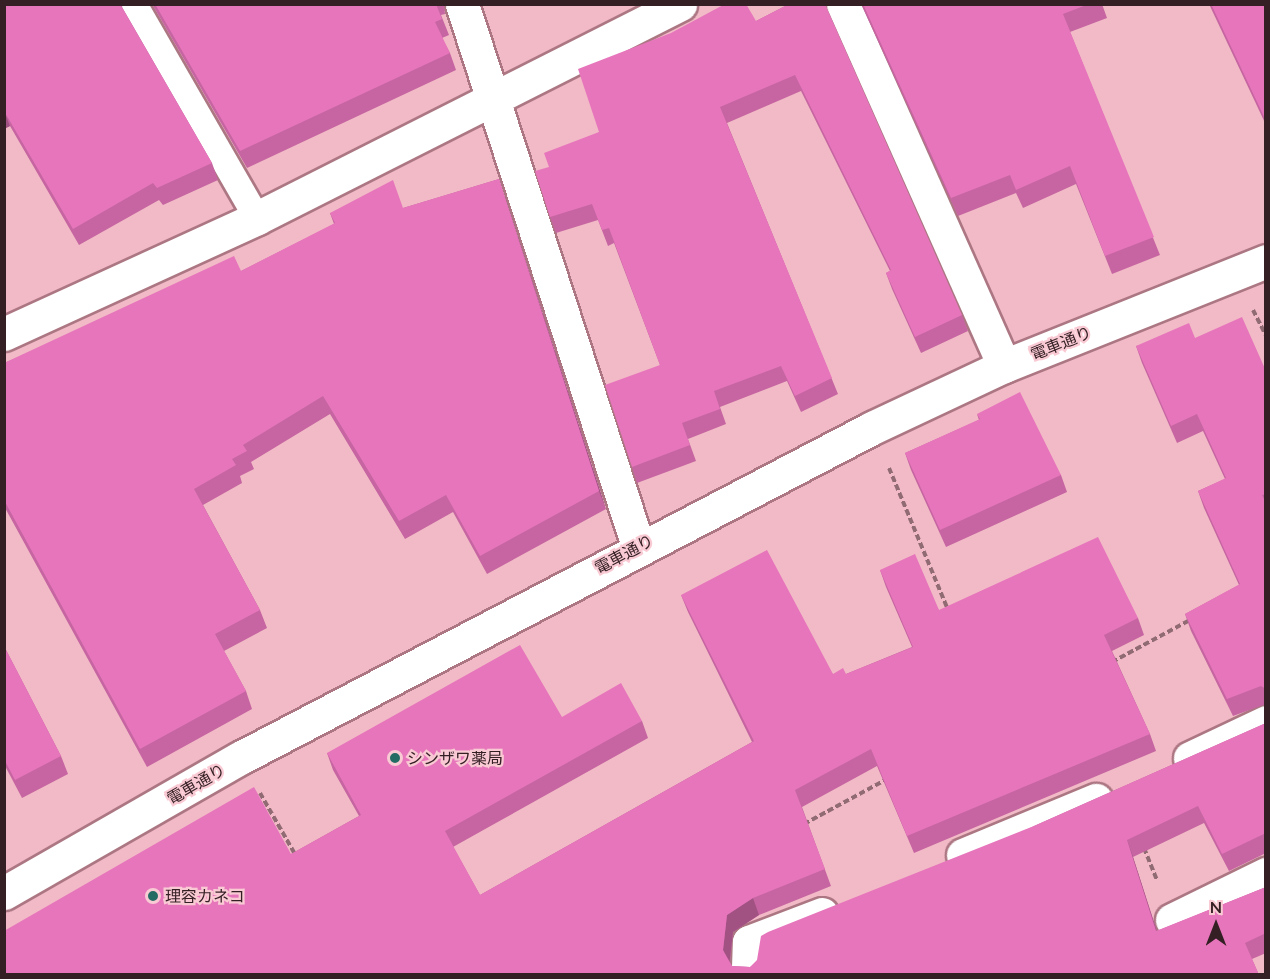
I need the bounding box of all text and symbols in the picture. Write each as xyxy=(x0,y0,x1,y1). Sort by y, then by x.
street label: 電車通り xyxy=(1028,322,1094,364)
street label: 電車通り xyxy=(591,531,657,577)
place label: シンザワ薬局 xyxy=(407,748,503,768)
marker: シンザワ薬局 xyxy=(388,751,402,765)
street label: 電車通り xyxy=(163,760,229,808)
place label: 理容カネコ xyxy=(165,886,245,906)
marker: 理容カネコ xyxy=(146,889,160,903)
north arrow xyxy=(1186,895,1246,955)
text: N xyxy=(1210,897,1222,916)

